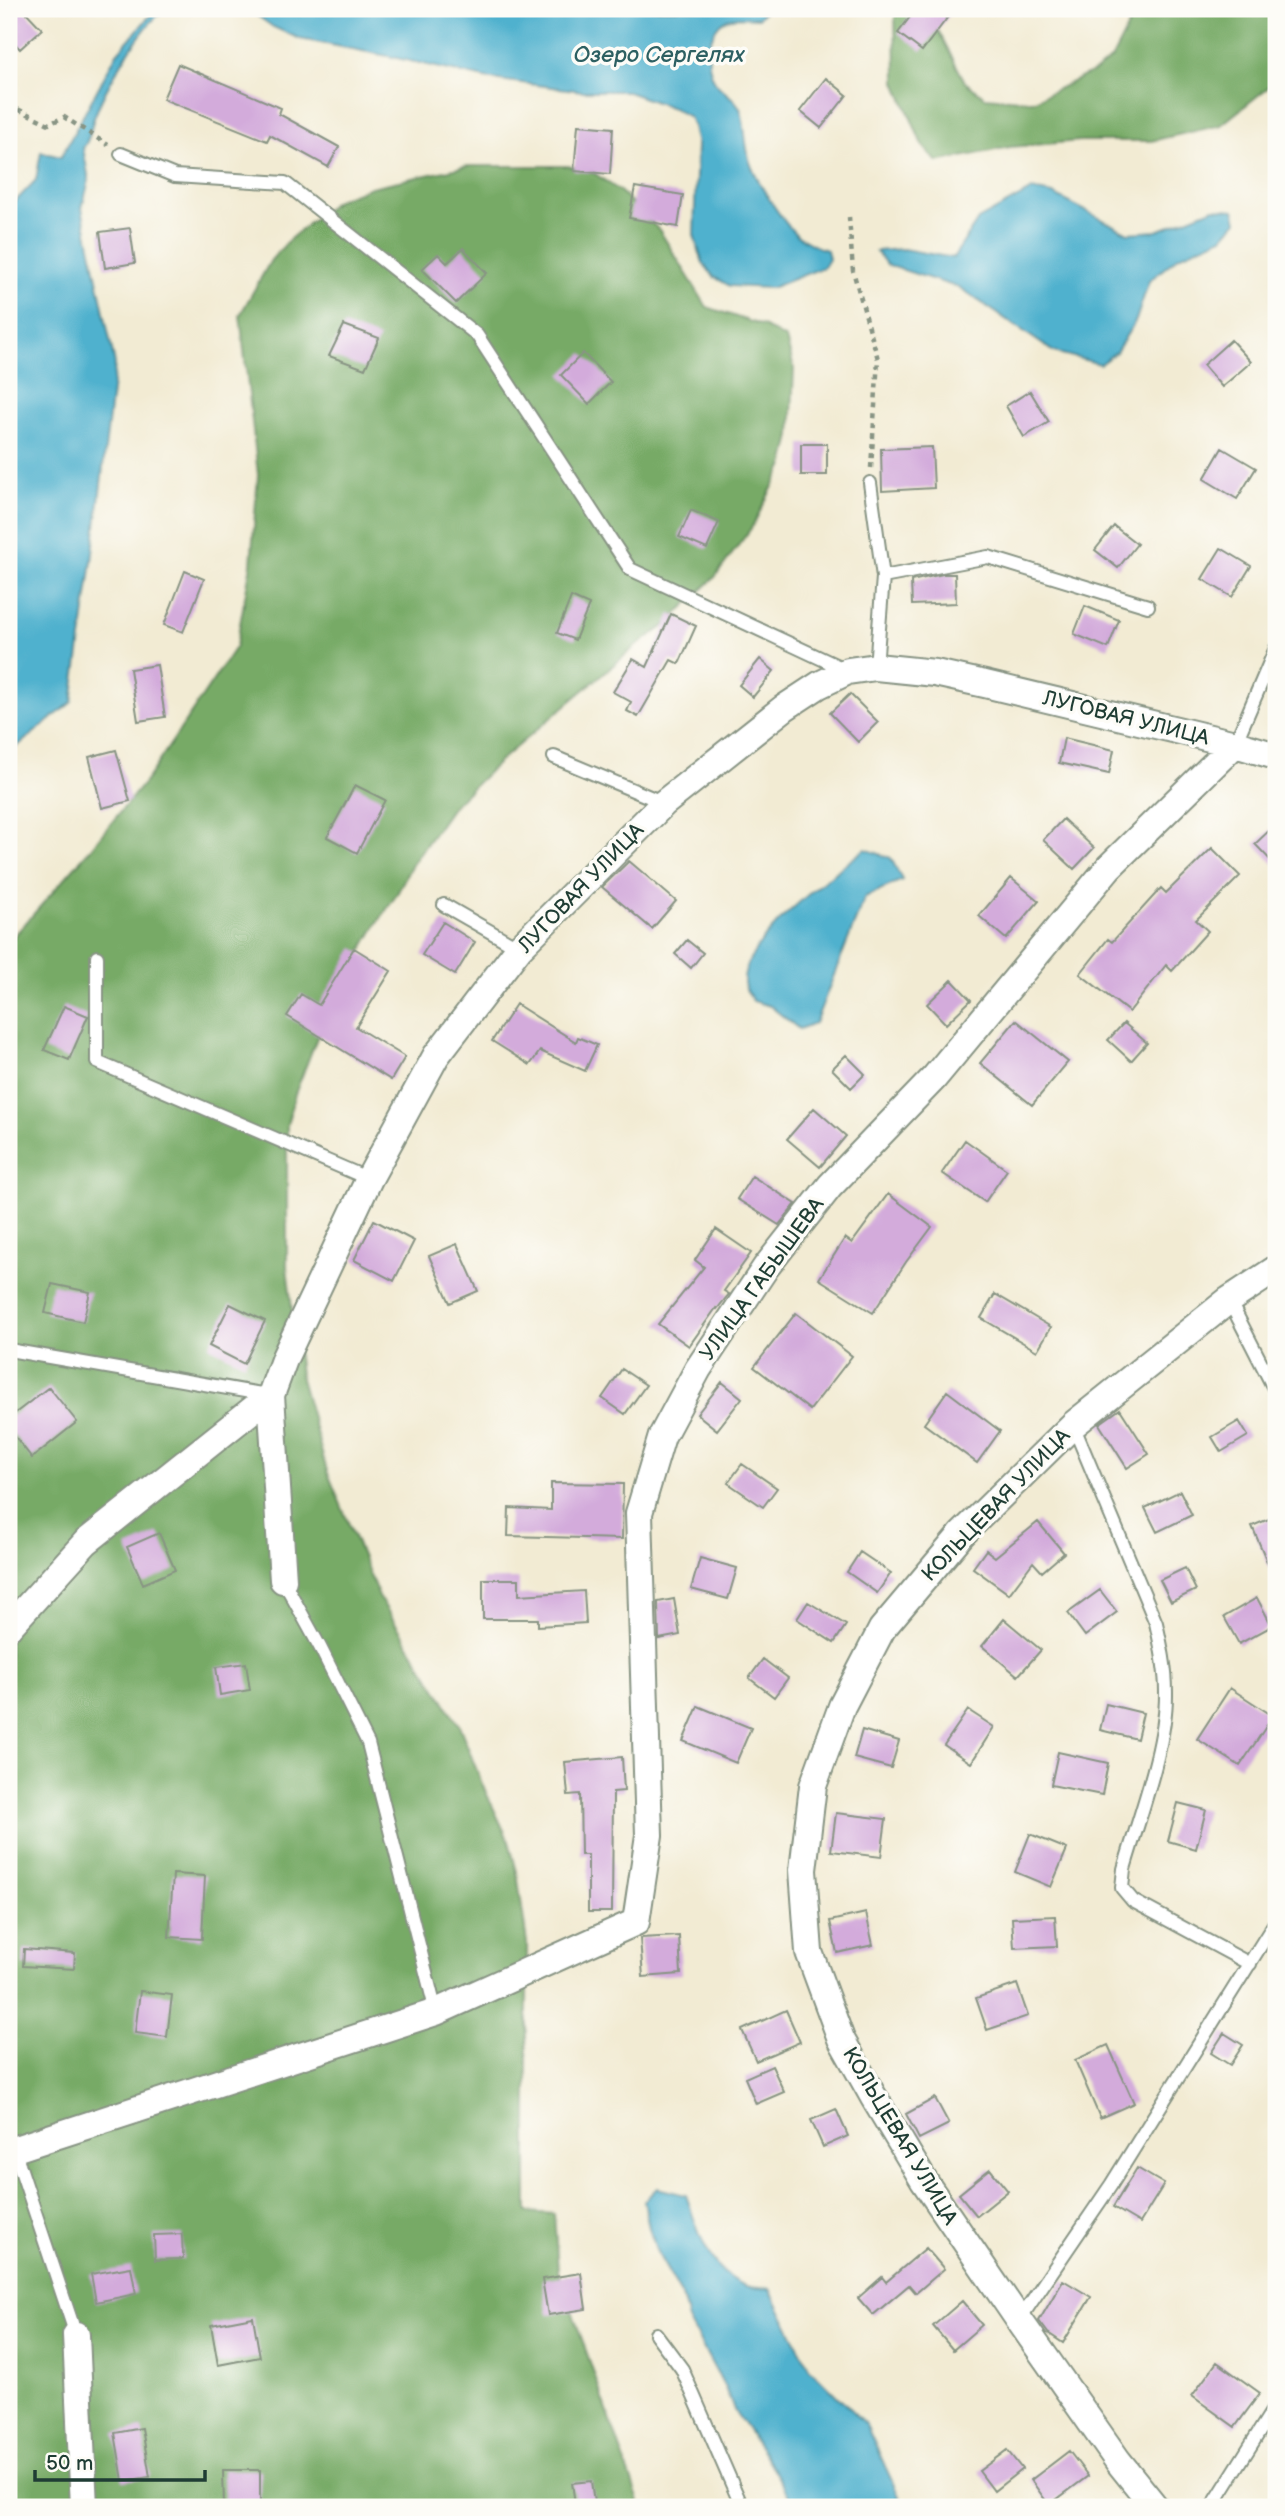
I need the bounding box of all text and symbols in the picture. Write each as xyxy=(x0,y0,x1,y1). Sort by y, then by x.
water label: Озеро Сергелях xyxy=(573,41,745,69)
street label: ЛУГОВАЯ УЛИЦА xyxy=(1039,685,1212,751)
street label: ЛУГОВАЯ УЛИЦА xyxy=(512,818,649,959)
street label: УЛИЦА ГАБЫШЕВА xyxy=(695,1193,830,1365)
street label: КОЛЬЦЕВАЯ УЛИЦА xyxy=(917,1423,1076,1587)
street label: КОЛЬЦЕВАЯ УЛИЦА xyxy=(837,2043,963,2230)
scale bar xyxy=(35,2439,205,2483)
text: 50 m xyxy=(46,2451,93,2476)

